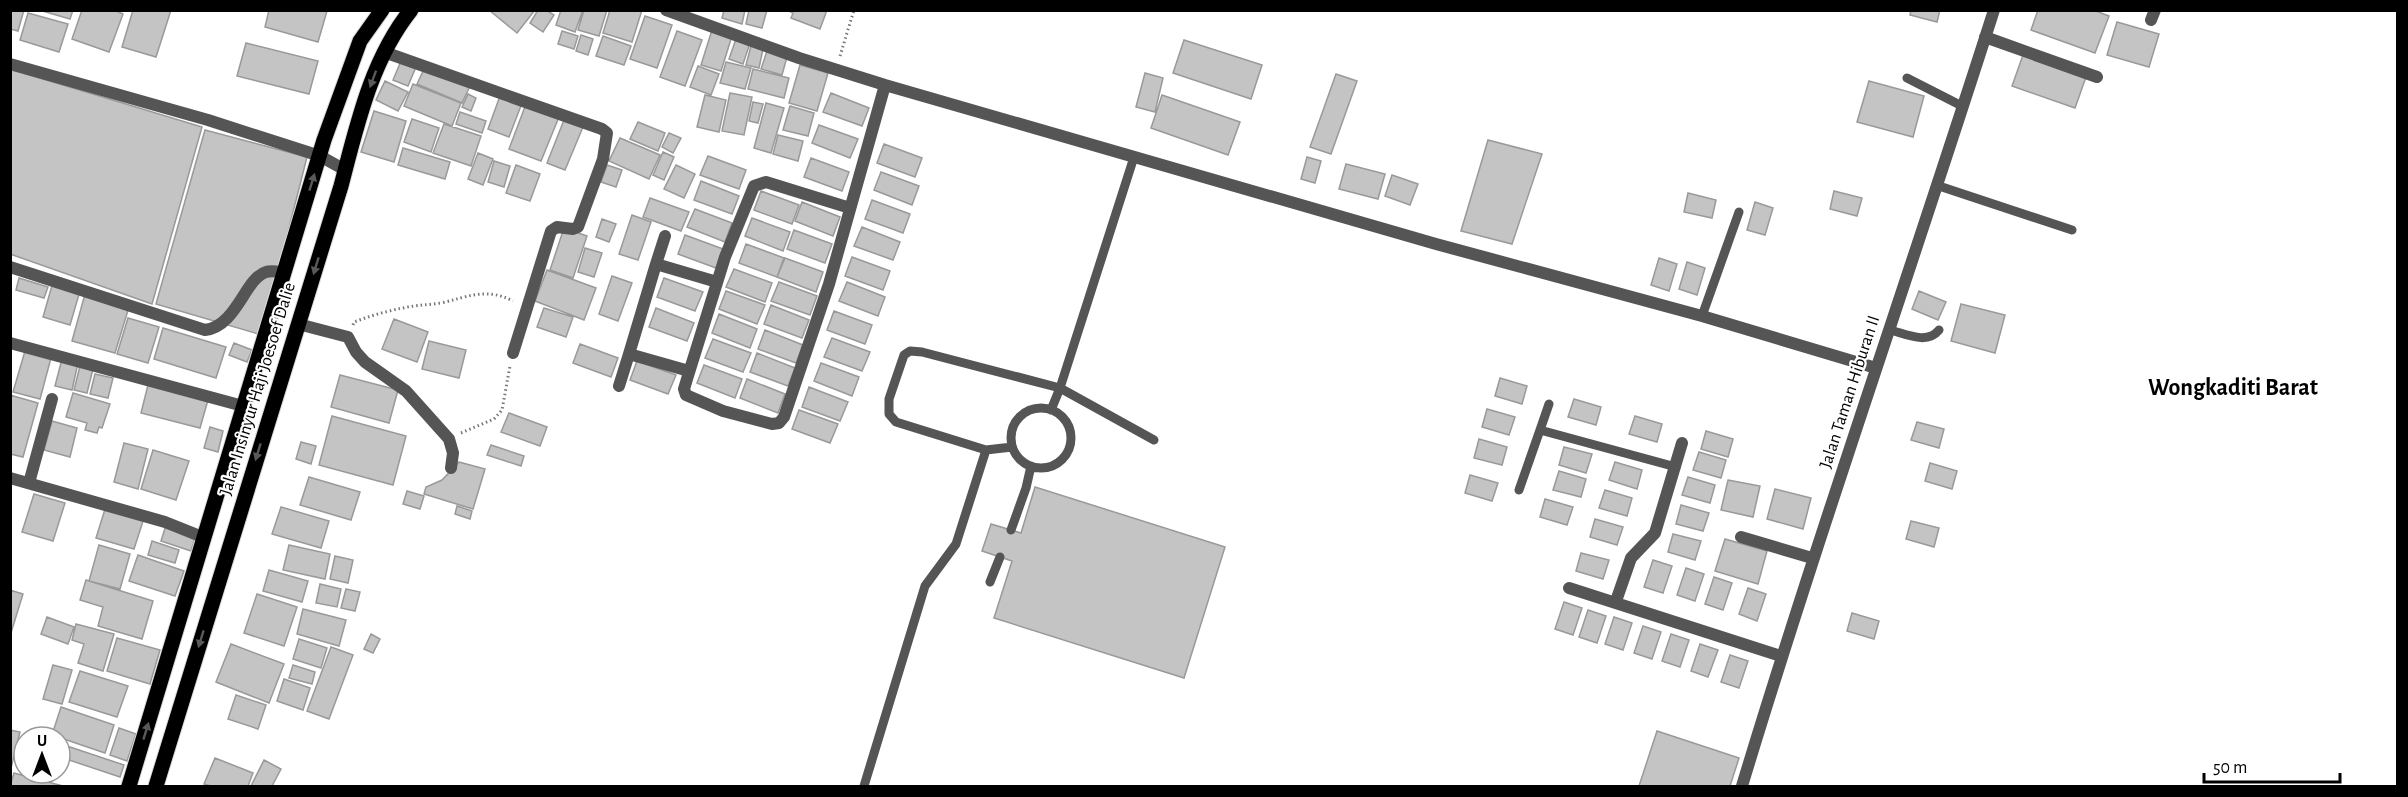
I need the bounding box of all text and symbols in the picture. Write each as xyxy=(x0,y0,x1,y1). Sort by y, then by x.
one-way arrow xyxy=(367,71,377,89)
one-way arrow xyxy=(308,173,317,191)
one-way arrow xyxy=(311,257,320,275)
street label: Jalan Insinyur Haji Joesoef Dalie xyxy=(217,280,299,498)
street label: Jalan Taman Hiburan II xyxy=(1817,313,1883,471)
district label: Wongkaditi Barat xyxy=(2148,376,2318,400)
one-way arrow xyxy=(253,443,262,461)
one-way arrow xyxy=(196,630,205,648)
one-way arrow xyxy=(142,722,151,740)
north arrow xyxy=(12,725,72,785)
text: U xyxy=(37,733,47,749)
scale bar xyxy=(2204,746,2340,784)
text: 50 m xyxy=(2213,759,2247,777)

